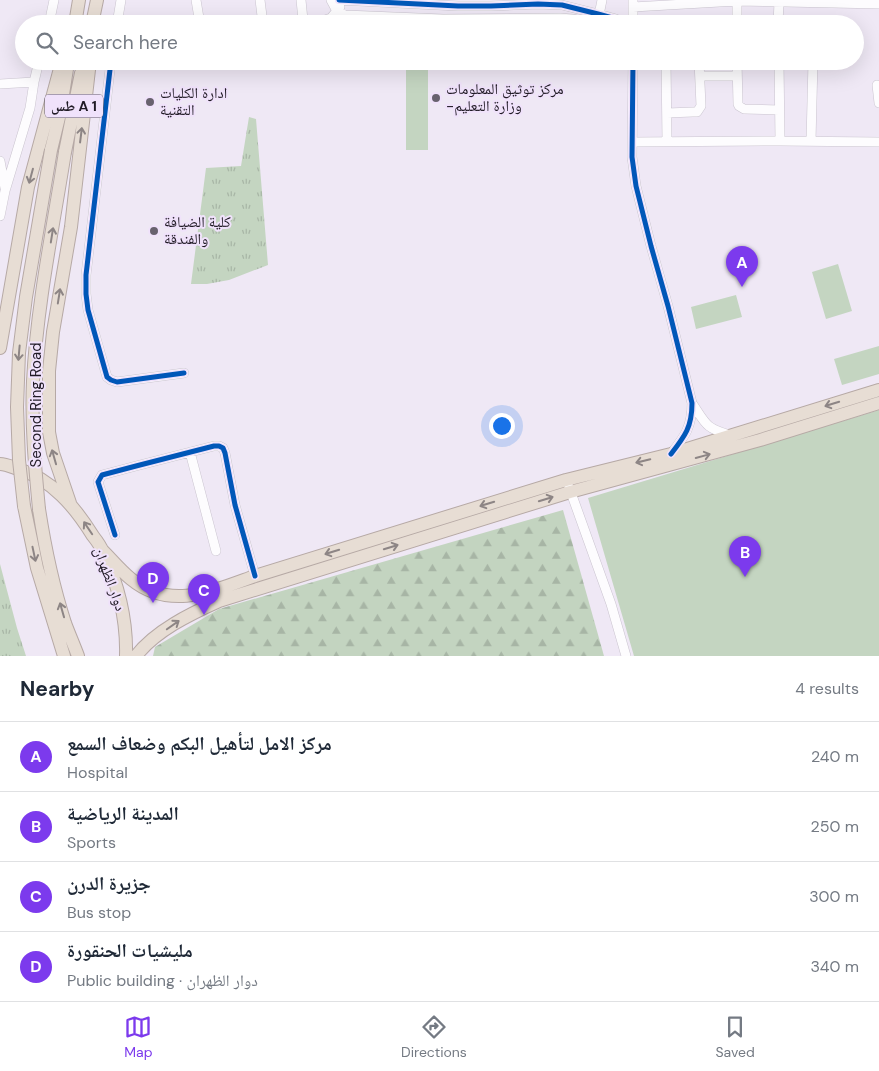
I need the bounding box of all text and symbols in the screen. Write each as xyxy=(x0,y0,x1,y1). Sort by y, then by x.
search box xyxy=(15,15,864,70)
icon: search xyxy=(33,29,61,57)
text: Search here xyxy=(73,30,178,55)
place label: مركز توثيق المعلومات -وزارة التعليم xyxy=(446,79,564,116)
place label: ادارة الكليات التقنية xyxy=(160,83,227,120)
marker: مركز توثيق المعلومات -وزارة التعليم xyxy=(430,92,442,104)
road number: طس A 1 xyxy=(45,94,103,118)
marker: ادارة الكليات التقنية xyxy=(144,96,156,108)
one-way arrow xyxy=(76,127,86,143)
one-way arrow xyxy=(26,167,35,183)
place label: كلية الضيافة والفندقة xyxy=(164,212,231,249)
marker: كلية الضيافة والفندقة xyxy=(148,225,160,237)
one-way arrow xyxy=(47,227,57,243)
pin: A xyxy=(726,246,758,287)
one-way arrow xyxy=(55,288,65,304)
street label: Second Ring Road xyxy=(26,342,46,468)
one-way arrow xyxy=(14,345,24,361)
one-way arrow xyxy=(825,400,841,410)
your location xyxy=(489,413,515,439)
one-way arrow xyxy=(49,449,59,465)
one-way arrow xyxy=(694,450,710,460)
one-way arrow xyxy=(636,457,652,466)
one-way arrow xyxy=(538,494,554,504)
one-way arrow xyxy=(479,500,495,510)
one-way arrow xyxy=(83,521,93,535)
pin: B xyxy=(729,536,761,577)
one-way arrow xyxy=(383,542,399,552)
street label: دوار الظهران xyxy=(89,544,131,614)
one-way arrow xyxy=(30,546,39,562)
one-way arrow xyxy=(324,548,340,558)
pin: D xyxy=(137,562,169,603)
pin: C xyxy=(188,574,220,615)
one-way arrow xyxy=(56,602,66,618)
one-way arrow xyxy=(165,620,179,630)
text: Nearby xyxy=(20,675,94,703)
text: 4 results xyxy=(795,678,859,699)
text: مركز الامل لتأهيل البكم وضعاف السمع xyxy=(67,731,332,756)
text: A xyxy=(30,746,42,767)
text: 240 m xyxy=(811,746,859,767)
text: Hospital xyxy=(67,762,128,783)
text: المدينة الرياضية xyxy=(67,801,179,826)
text: B xyxy=(31,816,41,837)
text: 250 m xyxy=(811,816,859,837)
text: Sports xyxy=(67,832,116,853)
text: جزيرة الدرن xyxy=(67,871,151,896)
text: C xyxy=(30,886,42,907)
text: 300 m xyxy=(809,886,859,907)
text: Bus stop xyxy=(67,902,131,923)
text: مليشيات الحنقورة xyxy=(67,938,193,963)
text: D xyxy=(30,956,42,977)
text: 340 m xyxy=(810,956,859,977)
text: Public building · دوار الظهران xyxy=(67,970,258,991)
tab: Map xyxy=(124,1013,152,1061)
tab: Directions xyxy=(401,1013,467,1061)
tab: Saved xyxy=(715,1013,755,1061)

